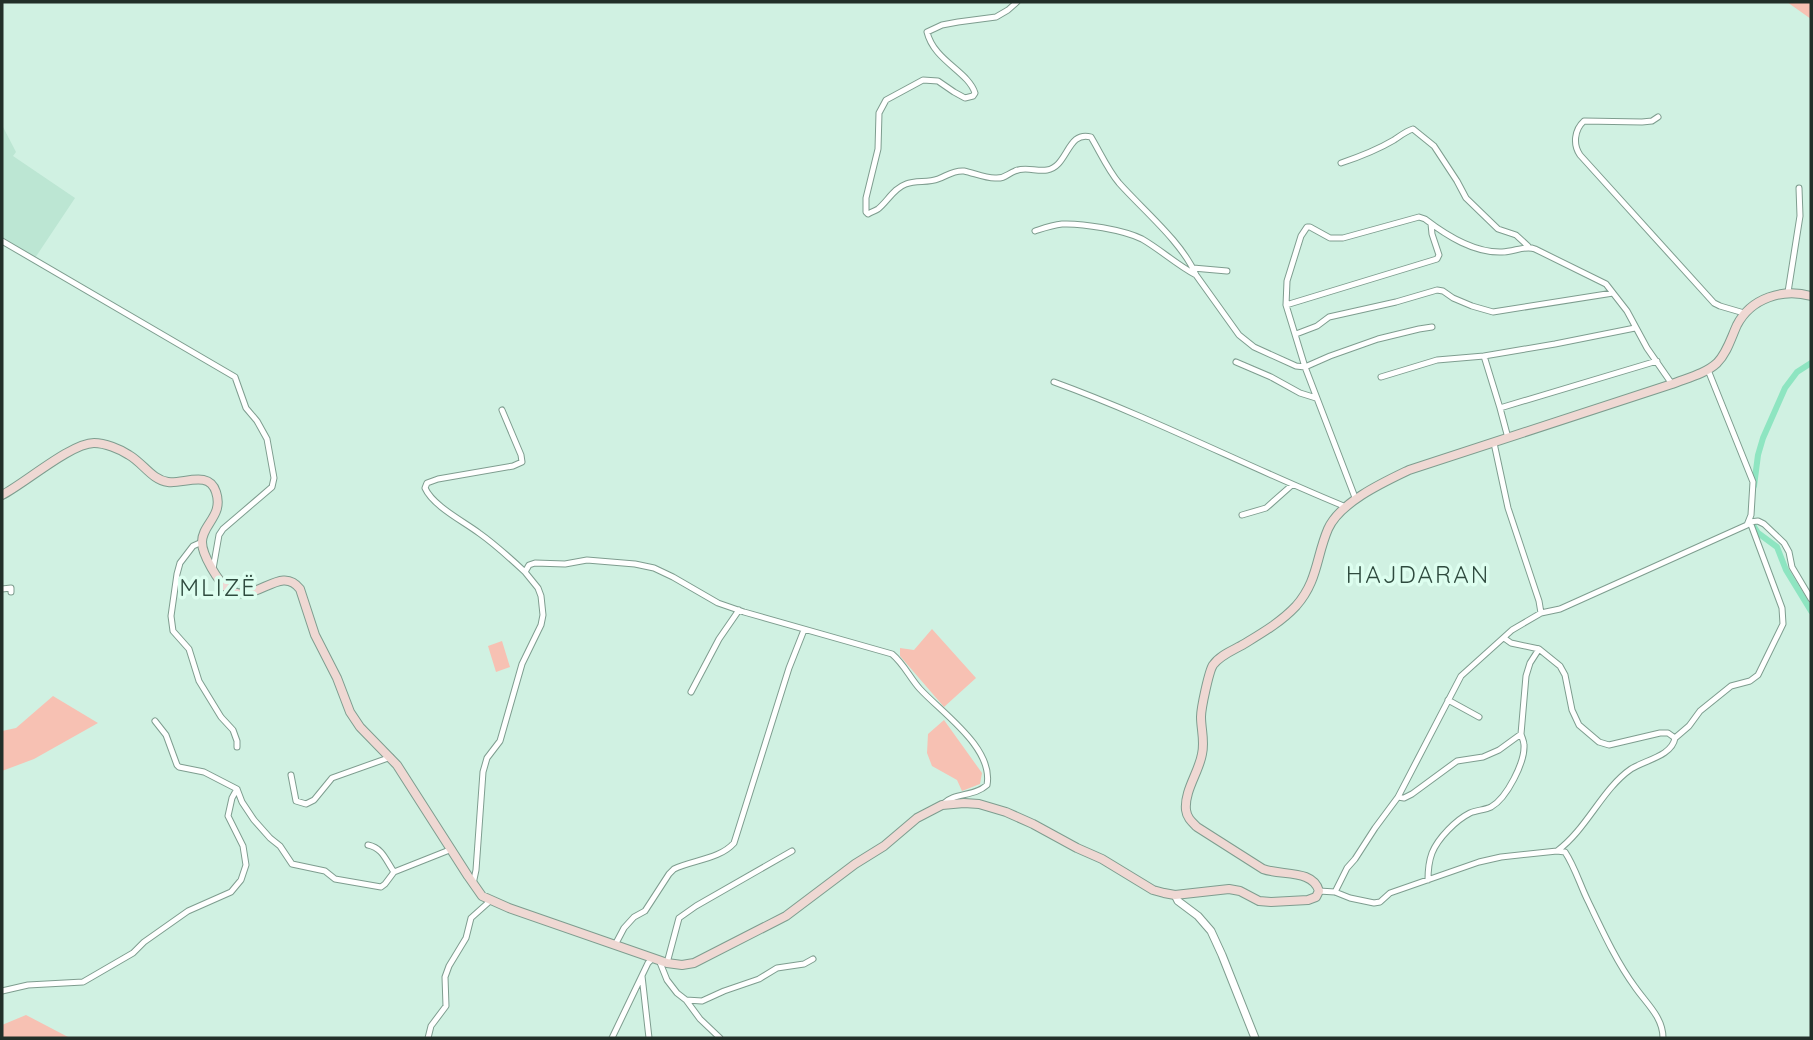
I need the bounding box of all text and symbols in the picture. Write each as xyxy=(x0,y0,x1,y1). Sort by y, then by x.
district label: HAJDARAN xyxy=(1346,559,1490,589)
district label: MLIZË xyxy=(179,572,257,602)

